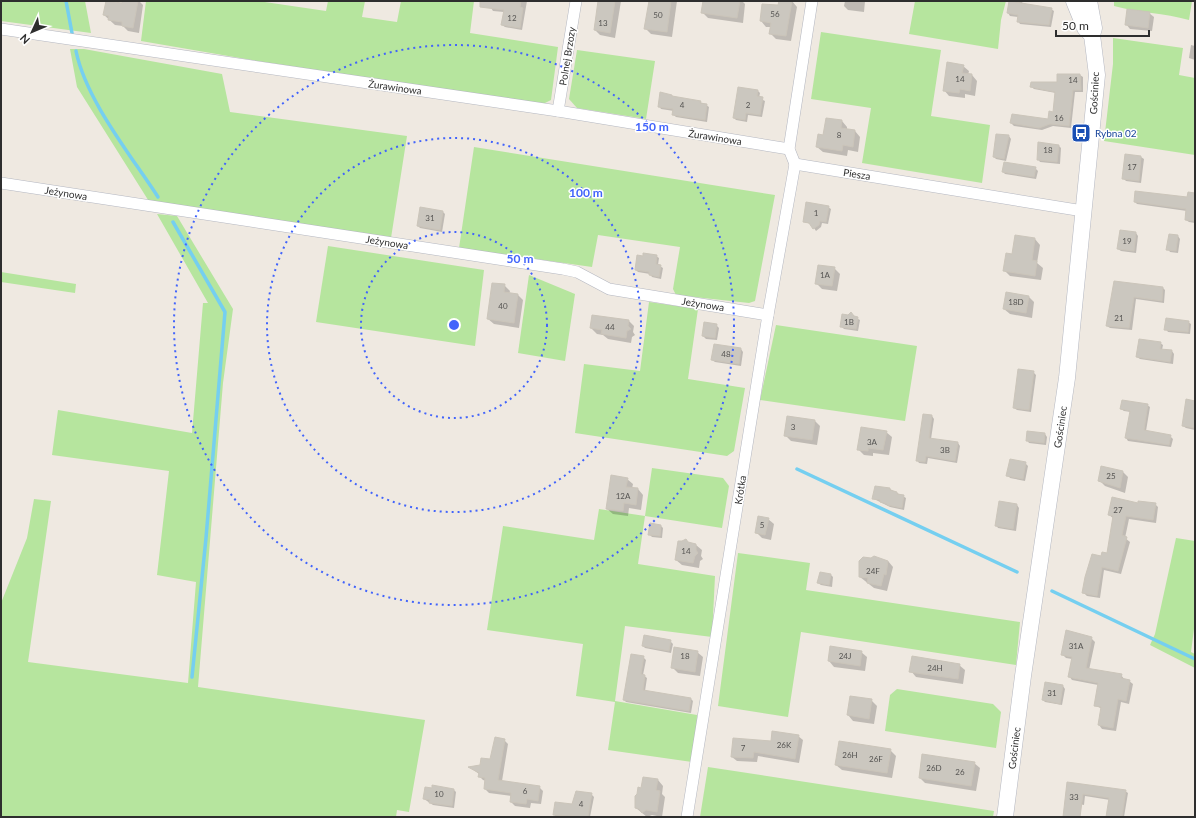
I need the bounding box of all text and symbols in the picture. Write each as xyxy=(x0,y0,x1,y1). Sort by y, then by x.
house number: 56 xyxy=(770,9,780,19)
house number: 50 xyxy=(653,10,663,20)
north arrow xyxy=(12,12,52,52)
scale bar xyxy=(1056,12,1149,38)
house number: 12 xyxy=(507,13,517,23)
house number: 13 xyxy=(598,18,608,28)
text: 50 m xyxy=(1062,18,1089,33)
street label: Polnej Brzozy xyxy=(556,25,578,86)
text: N xyxy=(17,32,32,47)
street label: Gościniec xyxy=(1087,71,1101,115)
house number: 14 xyxy=(955,74,965,84)
house number: 14 xyxy=(1068,75,1078,85)
street label: Żurawinowa xyxy=(367,77,423,97)
house number: 4 xyxy=(680,100,685,110)
house number: 2 xyxy=(746,100,751,110)
house number: 16 xyxy=(1054,113,1064,123)
text: 150 m xyxy=(635,119,669,134)
bus stop icon: Rybna 02 xyxy=(1070,122,1092,144)
street label: Żurawinowa xyxy=(687,127,743,147)
place label: Rybna 02 xyxy=(1095,127,1137,139)
house number: 8 xyxy=(837,130,842,140)
house number: 18 xyxy=(1043,145,1053,155)
house number: 17 xyxy=(1127,162,1137,172)
street label: Piesza xyxy=(842,166,872,182)
street label: Jeżynowa xyxy=(44,184,88,202)
text: 100 m xyxy=(569,185,603,200)
house number: 1 xyxy=(814,208,819,218)
house number: 31 xyxy=(425,213,435,223)
street label: Jeżynowa xyxy=(365,233,409,251)
house number: 19 xyxy=(1122,236,1132,246)
text: 50 m xyxy=(507,251,533,266)
house number: 1A xyxy=(820,270,831,280)
street label: Jeżynowa xyxy=(681,295,725,313)
house number: 18D xyxy=(1008,297,1024,307)
house number: 40 xyxy=(498,301,508,311)
house number: 21 xyxy=(1114,313,1124,323)
house number: 1B xyxy=(844,317,854,327)
centre of rings xyxy=(447,318,461,332)
house number: 44 xyxy=(605,322,615,332)
house number: 48 xyxy=(721,349,731,359)
street label: Gościniec xyxy=(1051,405,1069,449)
house number: 3 xyxy=(791,422,796,432)
house number: 3A xyxy=(867,437,878,447)
house number: 3B xyxy=(940,445,950,455)
house number: 25 xyxy=(1106,471,1116,481)
street label: Krótka xyxy=(732,475,748,505)
house number: 12A xyxy=(616,491,631,501)
house number: 27 xyxy=(1113,505,1123,515)
house number: 5 xyxy=(760,520,765,530)
house number: 14 xyxy=(681,546,691,556)
house number: 24F xyxy=(866,566,880,576)
house number: 31A xyxy=(1069,641,1084,651)
house number: 18 xyxy=(680,651,690,661)
house number: 24J xyxy=(839,651,851,661)
house number: 24H xyxy=(927,663,943,673)
house number: 31 xyxy=(1047,688,1057,698)
street label: Gościniec xyxy=(1005,726,1023,770)
house number: 26K xyxy=(777,740,792,750)
house number: 7 xyxy=(741,743,746,753)
house number: 26H xyxy=(842,750,858,760)
house number: 26F xyxy=(869,754,883,764)
house number: 26D xyxy=(926,763,942,773)
house number: 26 xyxy=(955,767,965,777)
house number: 6 xyxy=(523,786,528,796)
house number: 10 xyxy=(434,789,444,799)
house number: 33 xyxy=(1069,792,1079,802)
house number: 4 xyxy=(579,799,584,809)

